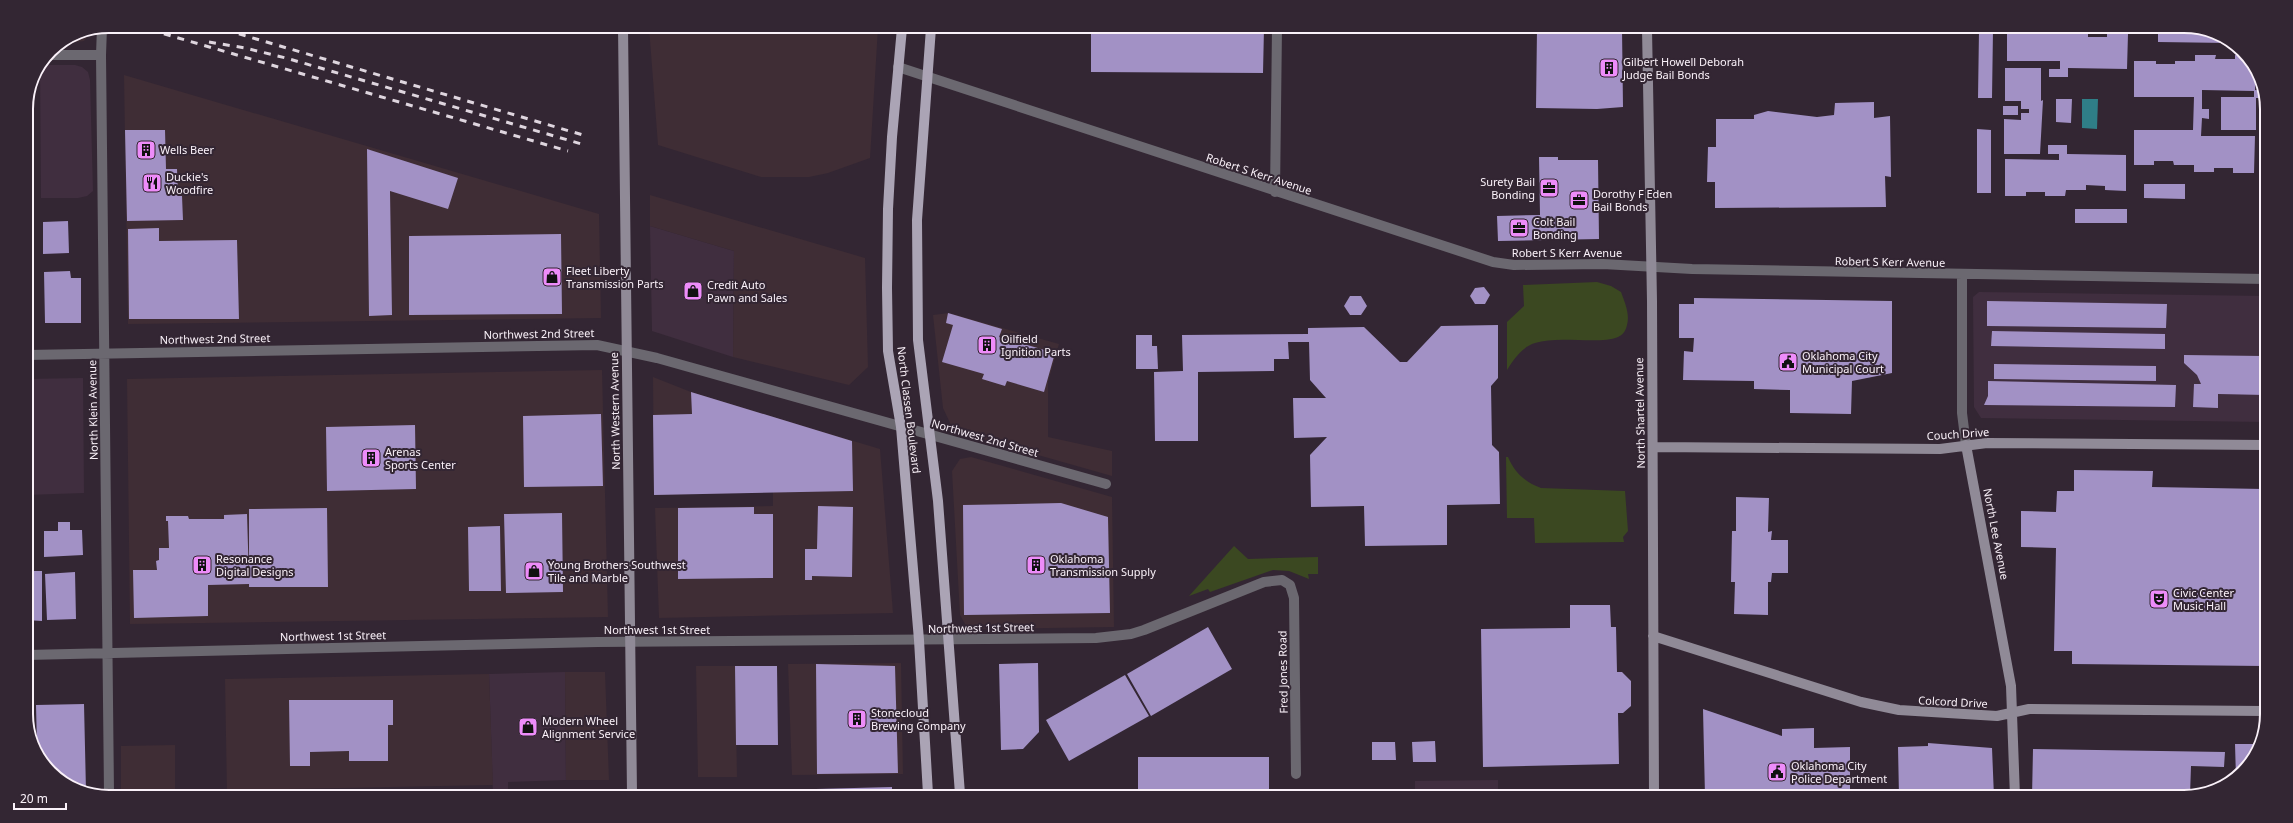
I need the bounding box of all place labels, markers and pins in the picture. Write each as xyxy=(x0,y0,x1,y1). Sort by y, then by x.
place label: Gilbert Howell Deborah Judge Bail Bonds xyxy=(1622,54,1744,82)
building icon: Gilbert Howell Deborah Judge Bail Bonds xyxy=(1598,57,1620,79)
building icon: Wells Beer xyxy=(135,139,157,161)
place label: Wells Beer xyxy=(160,142,215,157)
place label: Duckie's Woodfire xyxy=(166,169,213,197)
restaurant icon: Duckie's Woodfire xyxy=(141,172,163,194)
place label: Surety Bail Bonding xyxy=(1480,174,1535,202)
office icon: Surety Bail Bonding xyxy=(1538,177,1560,199)
place label: Dorothy F Eden Bail Bonds xyxy=(1593,186,1672,214)
office icon: Dorothy F Eden Bail Bonds xyxy=(1568,189,1590,211)
place label: Colt Bail Bonding xyxy=(1533,214,1577,242)
office icon: Colt Bail Bonding xyxy=(1508,217,1530,239)
place label: Fleet Liberty Transmission Parts xyxy=(566,263,664,291)
shop icon: Fleet Liberty Transmission Parts xyxy=(541,266,563,288)
place label: Credit Auto Pawn and Sales xyxy=(707,277,787,305)
shop icon: Credit Auto Pawn and Sales xyxy=(682,280,704,302)
place label: Oilfield Ignition Parts xyxy=(1001,331,1071,359)
building icon: Oilfield Ignition Parts xyxy=(976,334,998,356)
place label: Oklahoma City Municipal Court xyxy=(1802,348,1884,376)
public building icon: Oklahoma City Municipal Court xyxy=(1777,351,1799,373)
place label: Arenas Sports Center xyxy=(385,444,456,472)
building icon: Arenas Sports Center xyxy=(360,447,382,469)
place label: Resonance Digital Designs xyxy=(216,551,293,579)
place label: Oklahoma Transmission Supply xyxy=(1050,551,1156,579)
building icon: Resonance Digital Designs xyxy=(191,554,213,576)
building icon: Oklahoma Transmission Supply xyxy=(1025,554,1047,576)
place label: Young Brothers Southwest Tile and Marble xyxy=(548,557,686,585)
shop icon: Young Brothers Southwest Tile and Marble xyxy=(523,560,545,582)
place label: Civic Center Music Hall xyxy=(2173,585,2234,613)
theatre icon: Civic Center Music Hall xyxy=(2148,588,2170,610)
place label: Stonecloud Brewing Company xyxy=(871,705,966,733)
building icon: Stonecloud Brewing Company xyxy=(846,708,868,730)
place label: Modern Wheel Alignment Service xyxy=(542,713,635,741)
shop icon: Modern Wheel Alignment Service xyxy=(517,716,539,738)
place label: Oklahoma City Police Department xyxy=(1791,758,1887,786)
public building icon: Oklahoma City Police Department xyxy=(1766,761,1788,783)

